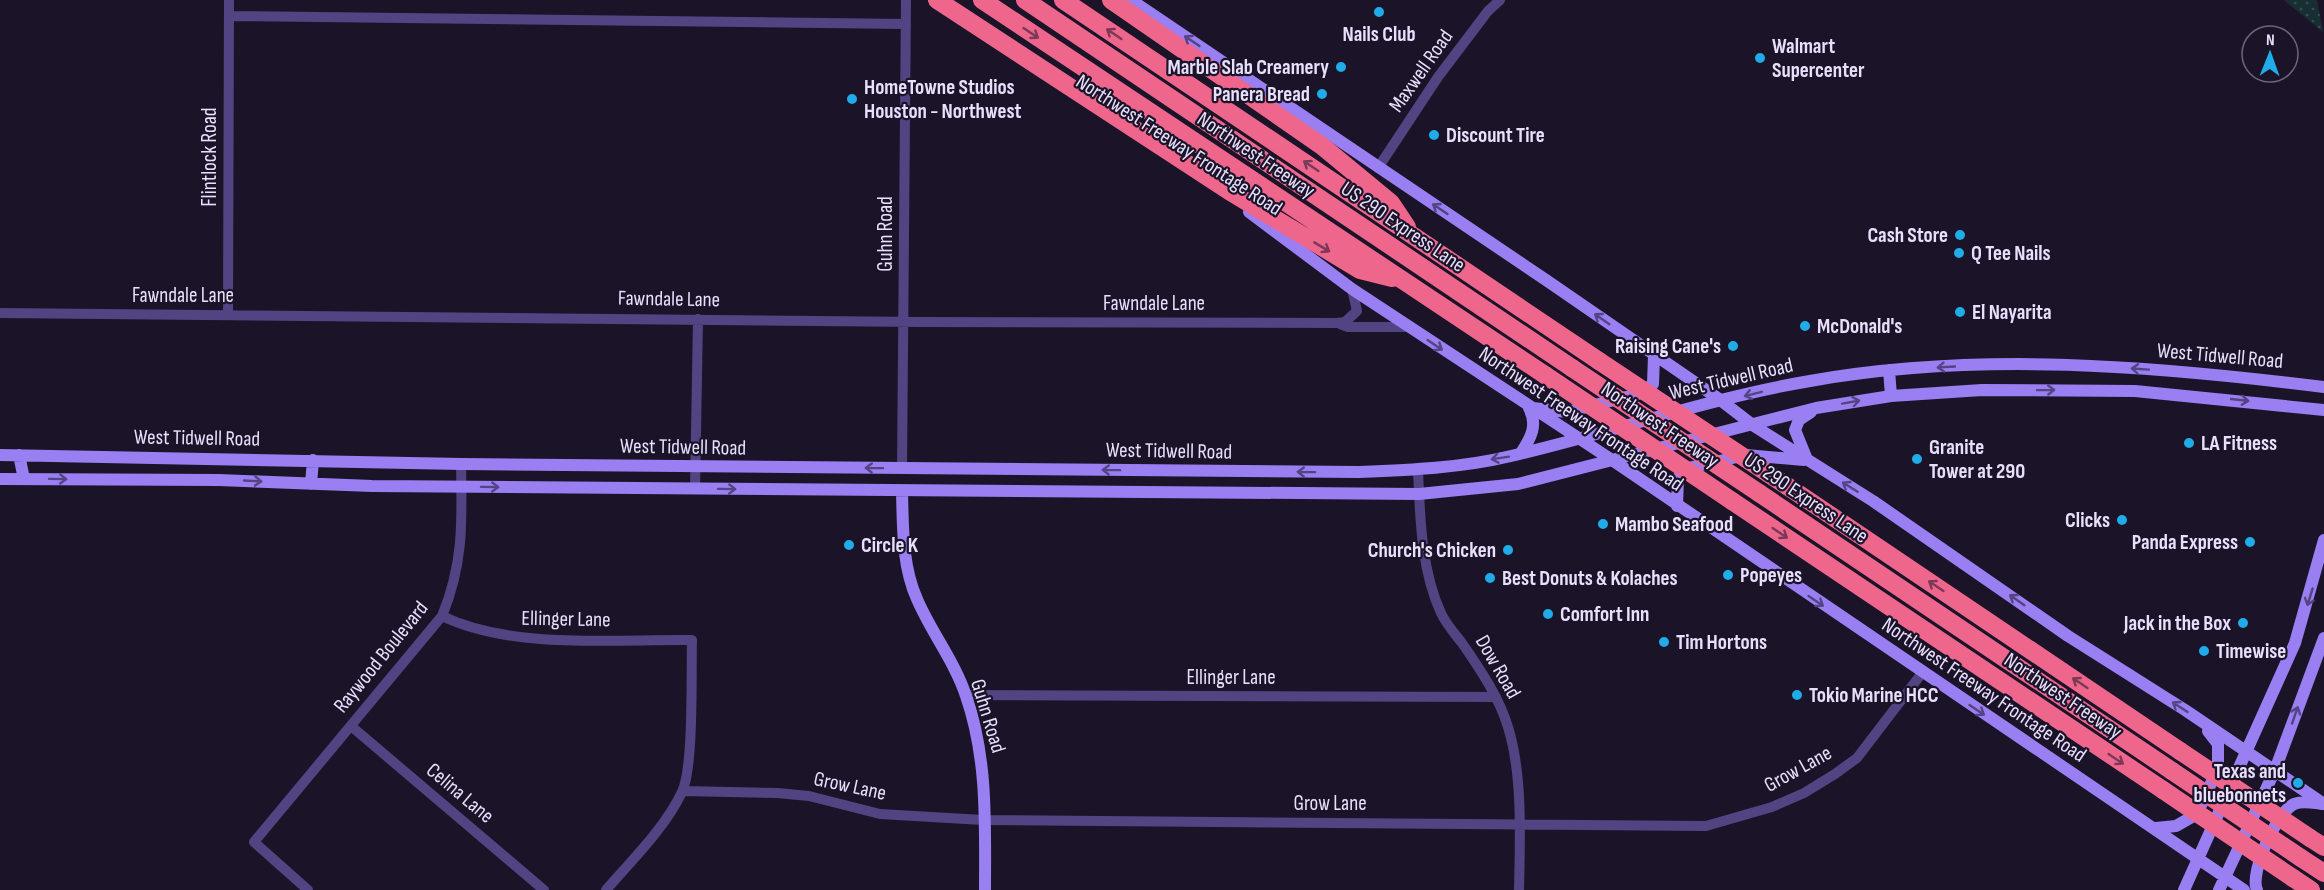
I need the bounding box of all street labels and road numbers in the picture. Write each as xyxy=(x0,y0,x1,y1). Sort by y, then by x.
street label: Maxwell Road xyxy=(1384,25,1458,117)
street label: Northwest Freeway Frontage Road xyxy=(1071,69,1287,221)
street label: Northwest Freeway xyxy=(1192,106,1320,204)
street label: Flintlock Road xyxy=(197,107,222,207)
street label: US 290 Express Lane xyxy=(1336,176,1470,278)
street label: Guhn Road xyxy=(873,196,898,272)
street label: Fawndale Lane xyxy=(132,283,234,308)
street label: Fawndale Lane xyxy=(618,286,720,312)
street label: Fawndale Lane xyxy=(1103,291,1205,316)
street label: West Tidwell Road xyxy=(2156,338,2284,374)
street label: Northwest Freeway Frontage Road xyxy=(1474,341,1688,497)
street label: West Tidwell Road xyxy=(1667,353,1795,405)
street label: Northwest Freeway xyxy=(1596,376,1724,474)
street label: West Tidwell Road xyxy=(134,424,260,452)
street label: West Tidwell Road xyxy=(620,433,746,461)
street label: West Tidwell Road xyxy=(1106,437,1232,465)
street label: US 290 Express Lane xyxy=(1739,447,1873,549)
street label: Raywood Boulevard xyxy=(328,596,434,718)
street label: Ellinger Lane xyxy=(521,606,611,632)
street label: Northwest Freeway Frontage Road xyxy=(1877,612,2091,768)
street label: Dow Road xyxy=(1470,631,1526,703)
street label: Northwest Freeway xyxy=(1999,647,2127,745)
street label: Ellinger Lane xyxy=(1186,665,1276,690)
street label: Guhn Road xyxy=(965,676,1011,756)
street label: Grow Lane xyxy=(1760,740,1836,798)
street label: Celina Lane xyxy=(421,758,499,828)
street label: Grow Lane xyxy=(812,766,888,806)
street label: Grow Lane xyxy=(1293,791,1367,816)

